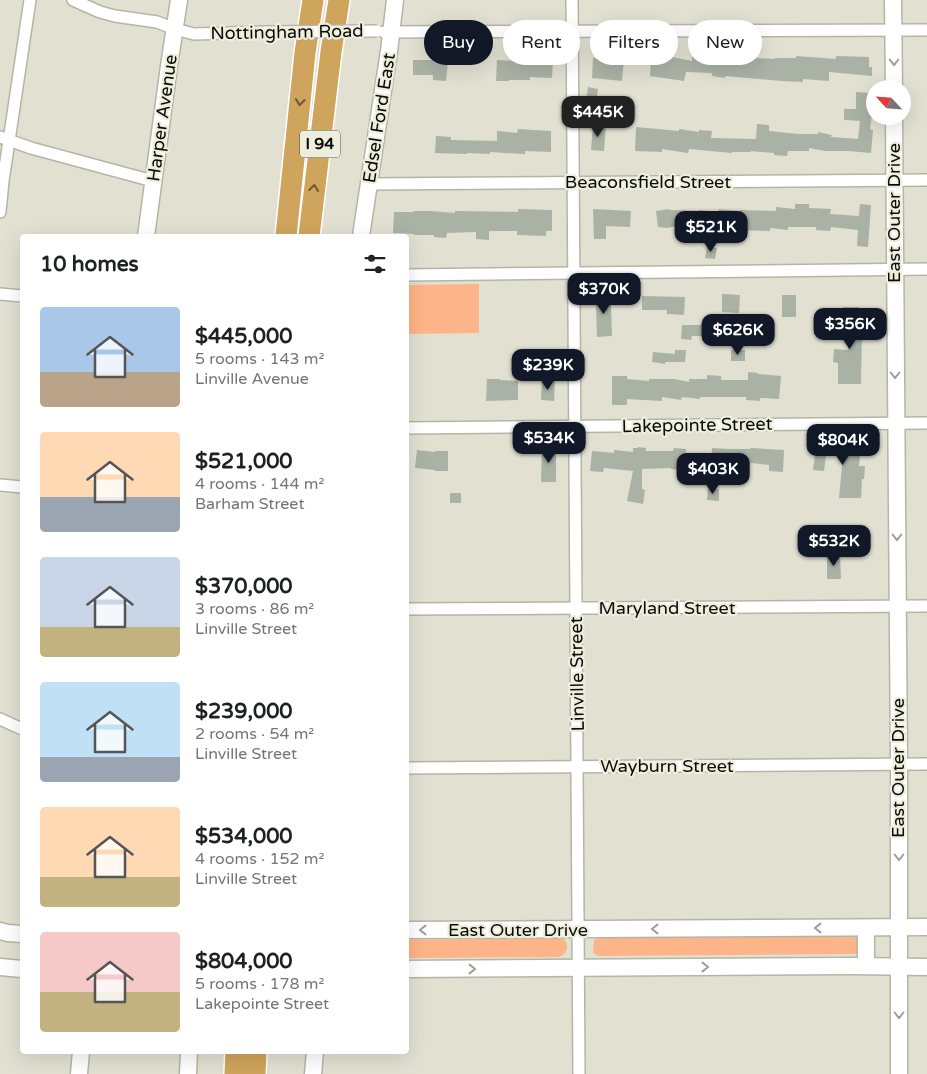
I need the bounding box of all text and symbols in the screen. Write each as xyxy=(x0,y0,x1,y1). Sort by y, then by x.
street label: Nottingham Road xyxy=(210,20,364,44)
chip: Buy xyxy=(424,20,493,65)
chip: Rent xyxy=(503,20,580,65)
chip: Filters xyxy=(590,20,678,65)
chip: New xyxy=(688,20,762,65)
street label: Edsel Ford East xyxy=(358,51,400,185)
street label: Harper Avenue xyxy=(142,53,182,183)
one-way arrow xyxy=(889,58,899,66)
north arrow xyxy=(866,80,911,125)
map controls xyxy=(866,80,911,125)
pin: $445K xyxy=(563,96,633,138)
one-way arrow xyxy=(295,98,306,106)
text: $445K xyxy=(573,102,623,122)
road number: I 94 xyxy=(300,130,340,158)
street label: East Outer Drive xyxy=(883,143,905,283)
street label: Beaconsfield Street xyxy=(565,171,731,193)
one-way arrow xyxy=(308,183,319,191)
pin: $521K xyxy=(676,210,746,253)
text: $521K xyxy=(686,217,736,237)
icon: filters xyxy=(361,250,389,278)
text: 10 homes xyxy=(40,252,139,277)
pin: $370K xyxy=(569,272,639,315)
text: $370K xyxy=(579,279,629,299)
pin: $356K xyxy=(815,308,885,350)
pin: $626K xyxy=(703,314,773,356)
text: $356K xyxy=(825,314,875,334)
text: $626K xyxy=(713,320,763,340)
text: $445,000 xyxy=(195,324,292,349)
icon: home xyxy=(80,327,140,387)
pin: $239K xyxy=(513,348,583,391)
text: 5 rooms · 143 m² xyxy=(195,349,324,369)
text: $239K xyxy=(523,355,573,375)
text: Linville Avenue xyxy=(195,369,309,389)
one-way arrow xyxy=(890,372,900,379)
street label: Lakepointe Street xyxy=(621,413,773,437)
pin: $534K xyxy=(514,422,584,464)
pin: $804K xyxy=(808,424,878,466)
text: $534K xyxy=(524,428,574,448)
text: $804K xyxy=(818,430,868,450)
text: $521,000 xyxy=(195,449,293,474)
icon: home xyxy=(80,452,140,512)
pin: $403K xyxy=(678,452,748,495)
text: $403K xyxy=(688,459,738,479)
text: 4 rooms · 144 m² xyxy=(195,474,324,494)
text: Barham Street xyxy=(195,494,305,514)
pin: $532K xyxy=(799,524,869,567)
text: $532K xyxy=(809,531,859,551)
one-way arrow xyxy=(891,534,902,542)
text: $370,000 xyxy=(195,574,293,599)
icon: home xyxy=(80,577,140,637)
street label: Maryland Street xyxy=(598,597,736,619)
text: 3 rooms · 86 m² xyxy=(195,599,314,619)
street label: Linville Street xyxy=(565,616,589,732)
text: Linville Street xyxy=(195,619,297,639)
street label: East Outer Drive xyxy=(887,698,909,838)
text: $239,000 xyxy=(195,699,293,724)
icon: home xyxy=(80,702,140,762)
text: 2 rooms · 54 m² xyxy=(195,724,314,744)
text: Linville Street xyxy=(195,744,297,764)
street label: Wayburn Street xyxy=(600,755,734,777)
text: $534,000 xyxy=(195,824,293,849)
icon: home xyxy=(80,827,140,887)
text: 4 rooms · 152 m² xyxy=(195,849,324,869)
one-way arrow xyxy=(894,854,904,862)
text: Linville Street xyxy=(195,869,297,889)
street label: East Outer Drive xyxy=(448,919,588,941)
one-way arrow xyxy=(813,923,821,933)
one-way arrow xyxy=(651,924,658,934)
one-way arrow xyxy=(418,925,426,935)
text: $804,000 xyxy=(195,949,293,974)
icon: home xyxy=(80,952,140,1012)
one-way arrow xyxy=(702,962,709,972)
one-way arrow xyxy=(469,964,477,974)
text: 5 rooms · 178 m² xyxy=(195,974,324,994)
text: Lakepointe Street xyxy=(195,994,329,1014)
one-way arrow xyxy=(894,1012,904,1020)

